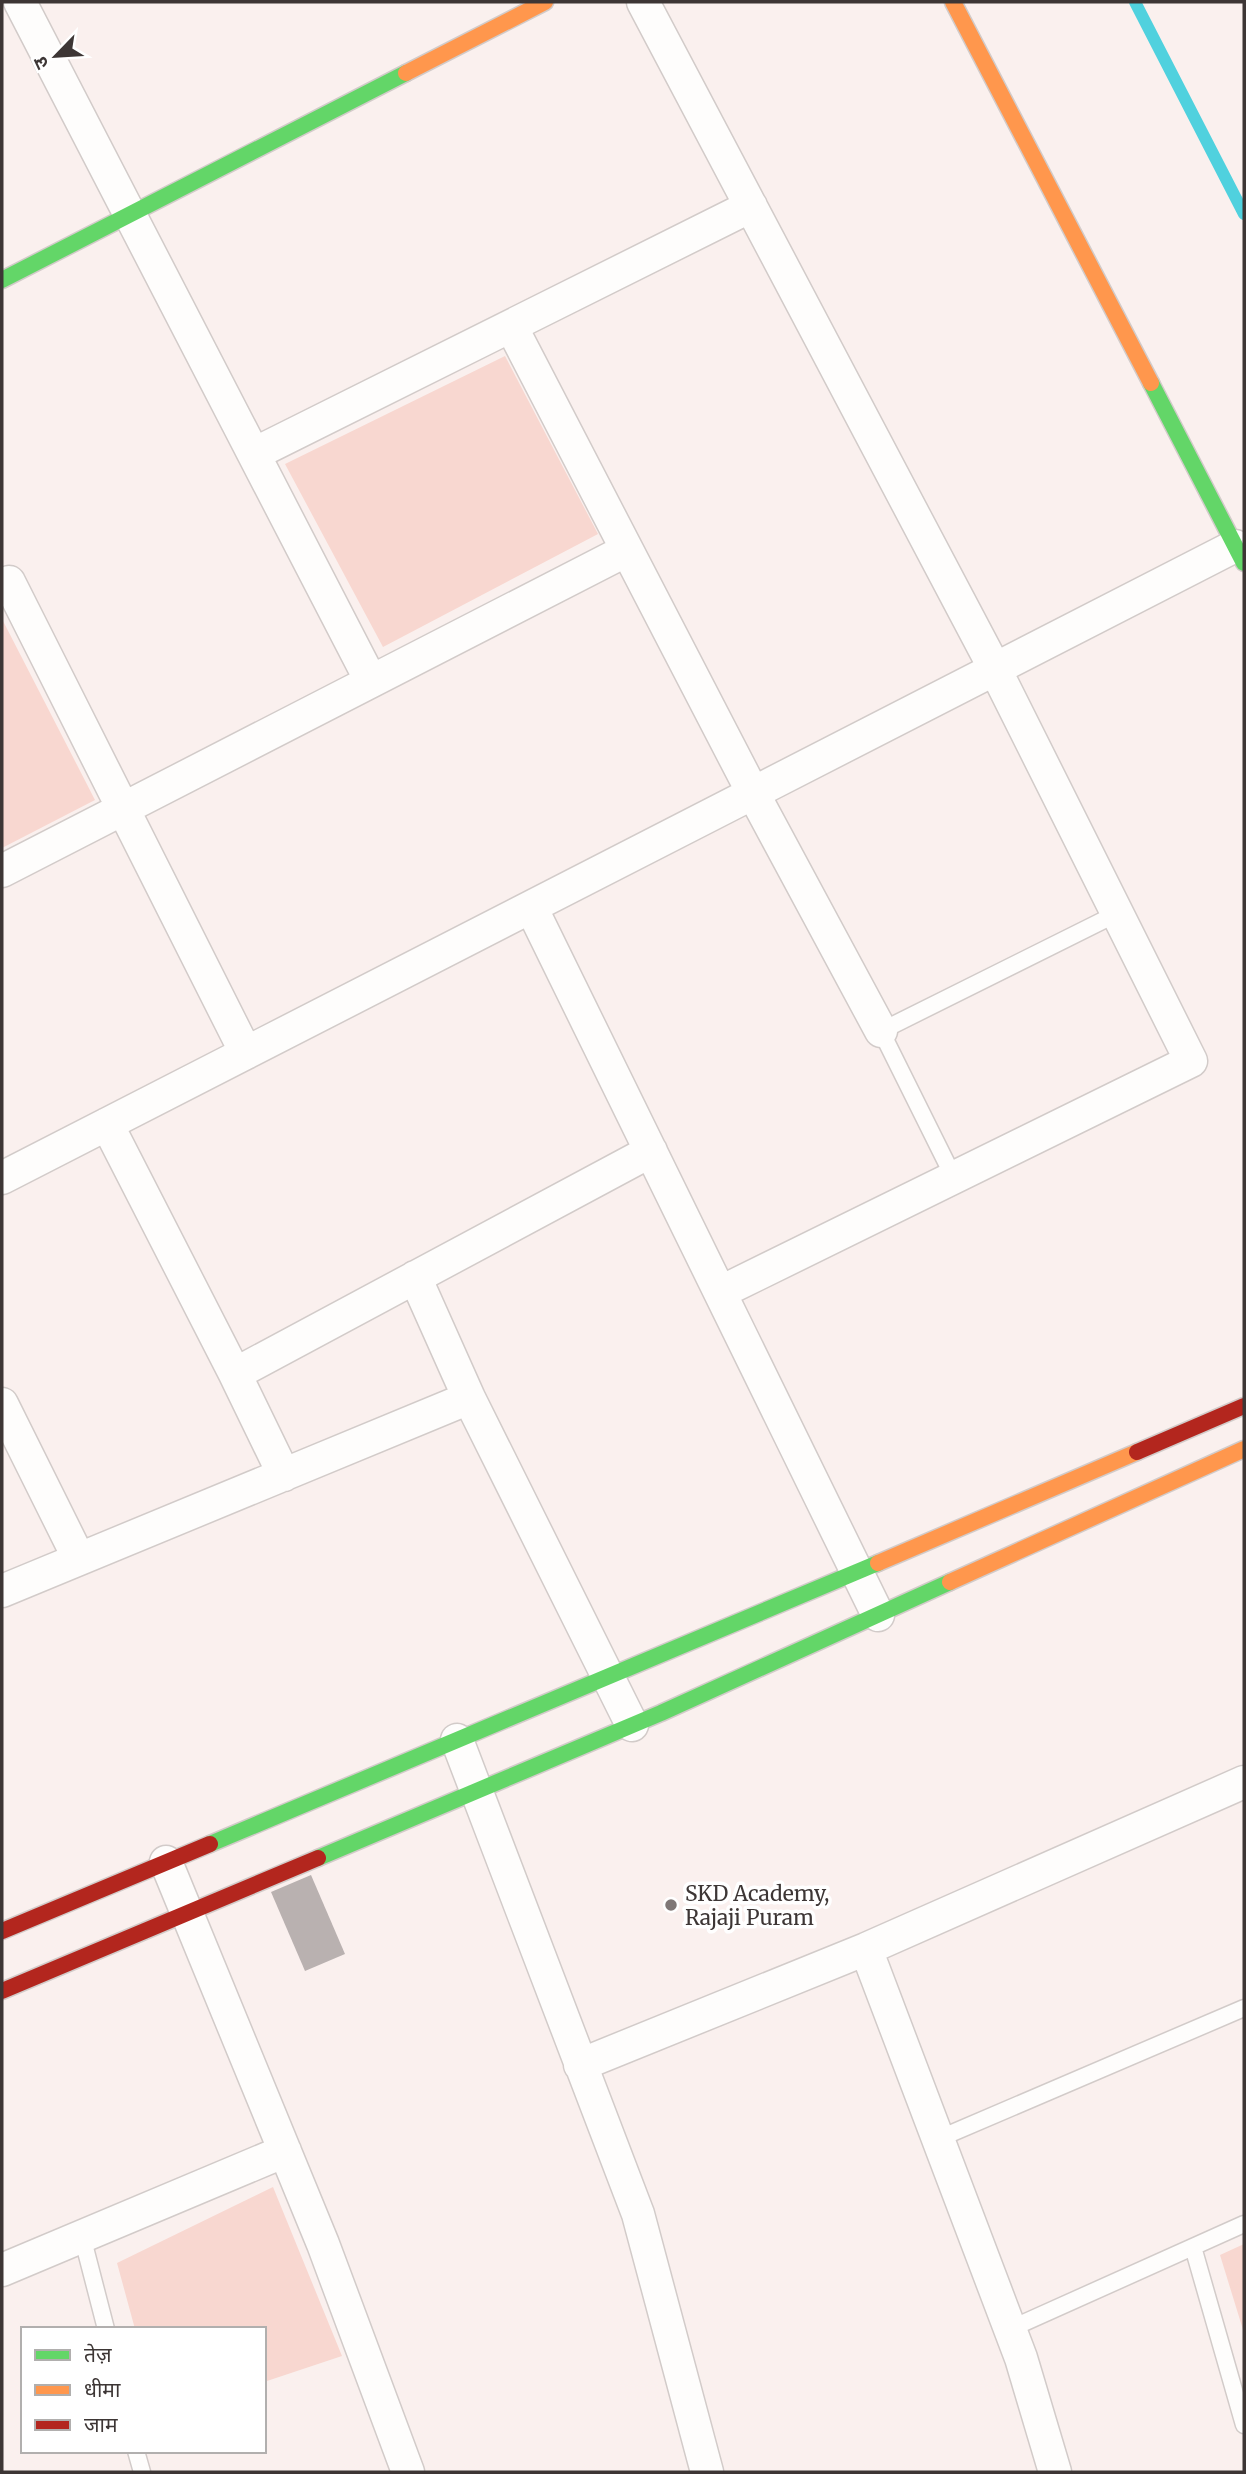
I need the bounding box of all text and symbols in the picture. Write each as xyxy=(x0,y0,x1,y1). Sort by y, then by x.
north arrow xyxy=(21,21,91,91)
text: उ xyxy=(27,52,54,73)
place label: SKD Academy, Rajaji Puram xyxy=(685,1880,829,1931)
marker: SKD Academy, Rajaji Puram xyxy=(663,1897,679,1913)
legend xyxy=(21,2327,266,2453)
text: तेज़ xyxy=(84,2341,112,2368)
text: धीमा xyxy=(84,2376,121,2403)
text: जाम xyxy=(84,2411,118,2438)

